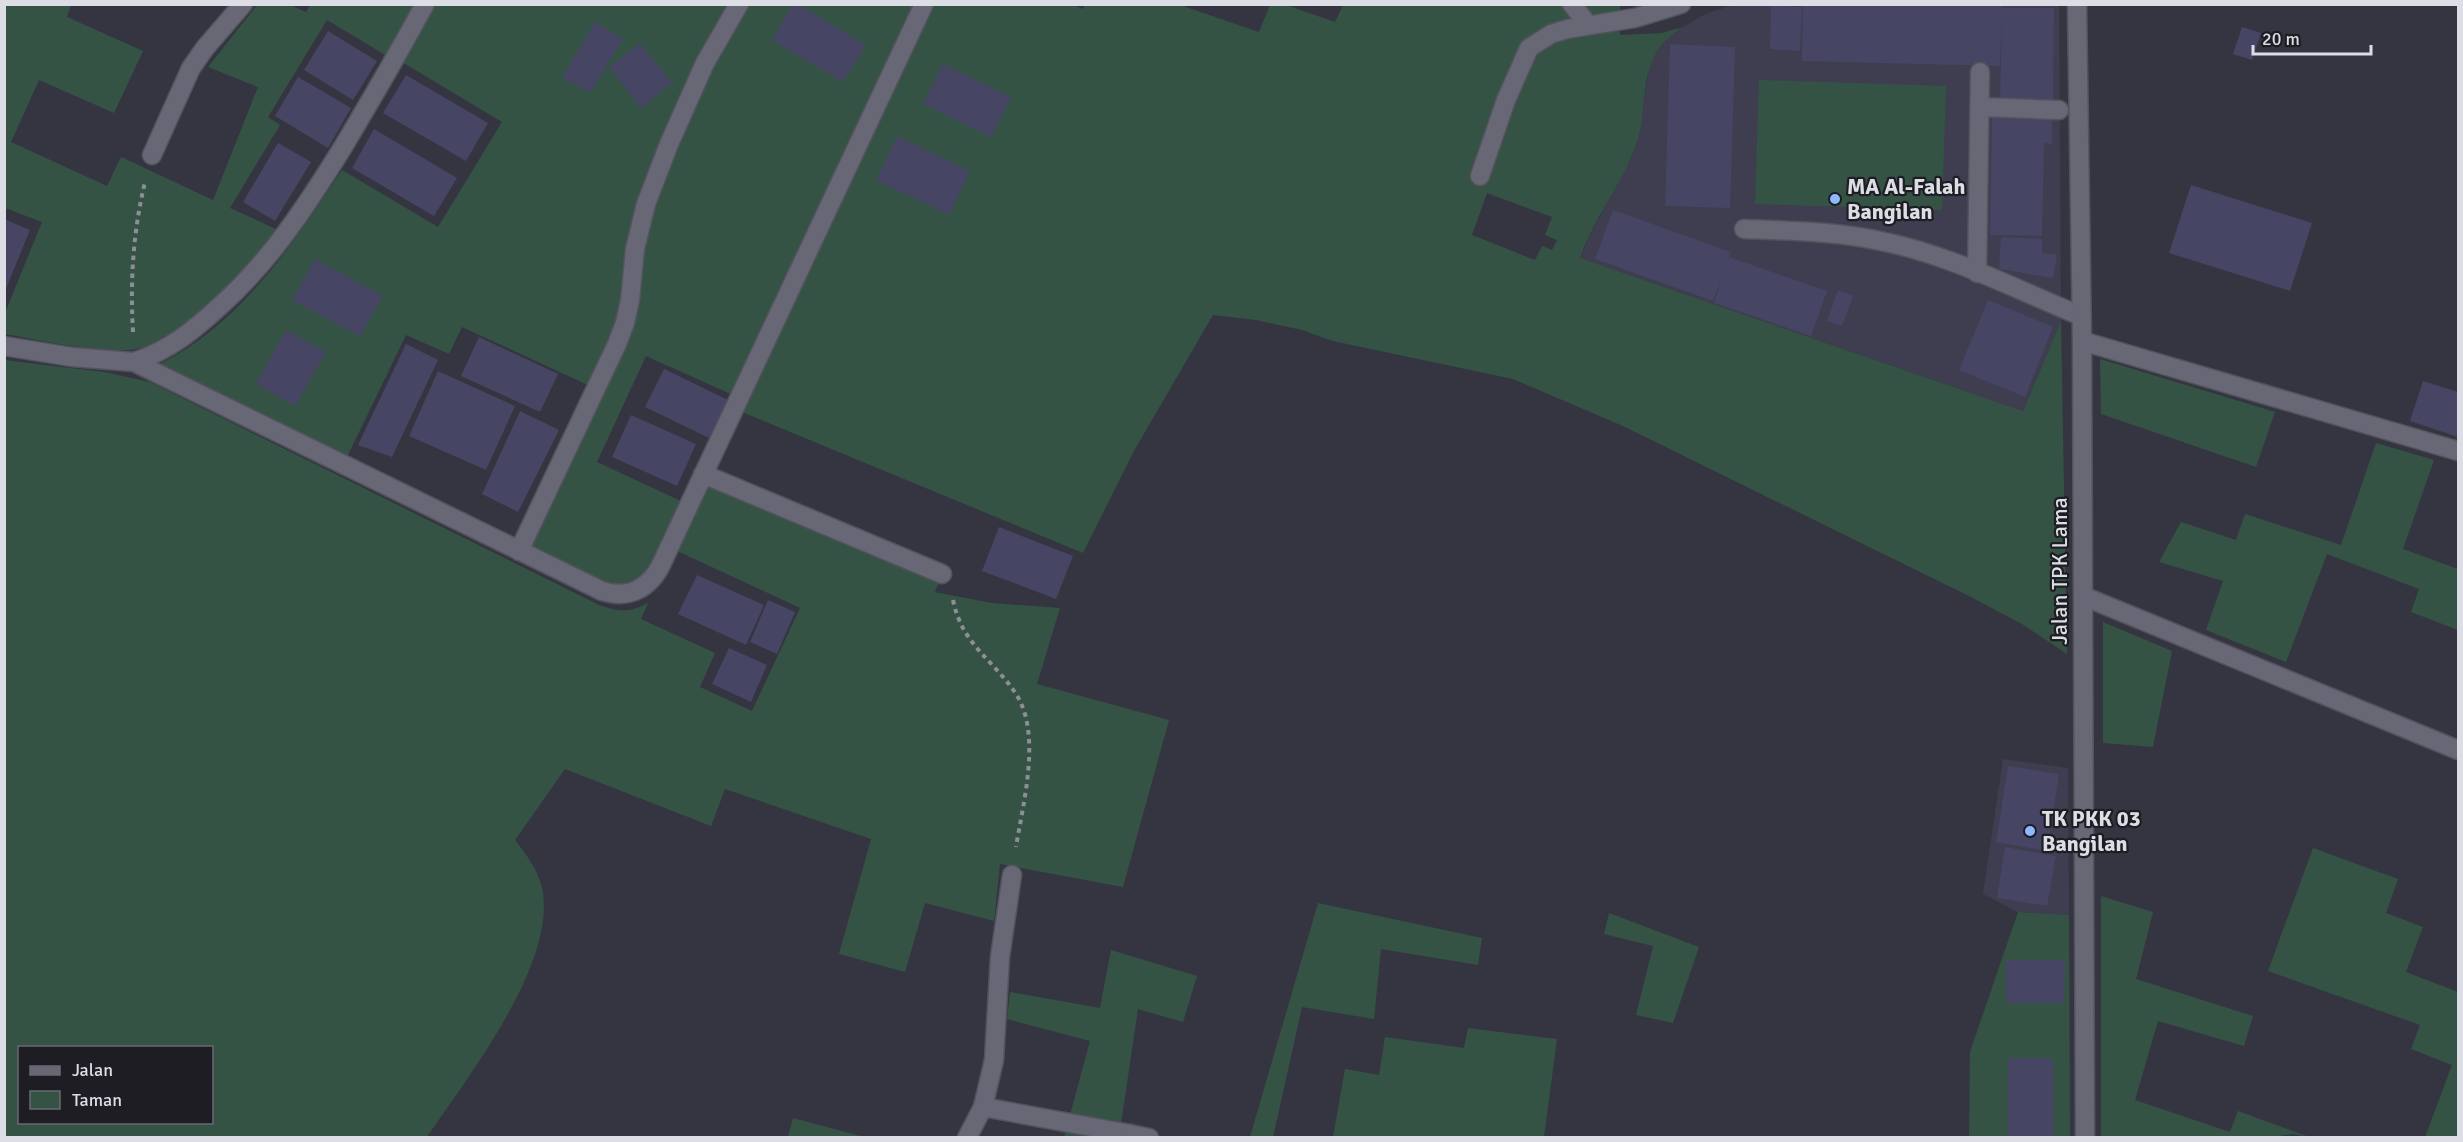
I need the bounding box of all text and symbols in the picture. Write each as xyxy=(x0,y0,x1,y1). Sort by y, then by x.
scale bar xyxy=(2253,18,2372,56)
text: 20 m xyxy=(2262,28,2300,50)
place label: MA Al-Falah Bangilan xyxy=(1847,173,1965,225)
marker: MA Al-Falah Bangilan xyxy=(1828,192,1842,206)
street label: Jalan TPK Lama xyxy=(2046,497,2073,645)
place label: TK PKK 03 Bangilan xyxy=(2042,805,2141,857)
marker: TK PKK 03 Bangilan xyxy=(2023,824,2037,838)
legend xyxy=(18,1046,213,1124)
text: Jalan xyxy=(72,1059,113,1081)
text: Taman xyxy=(72,1089,122,1111)

